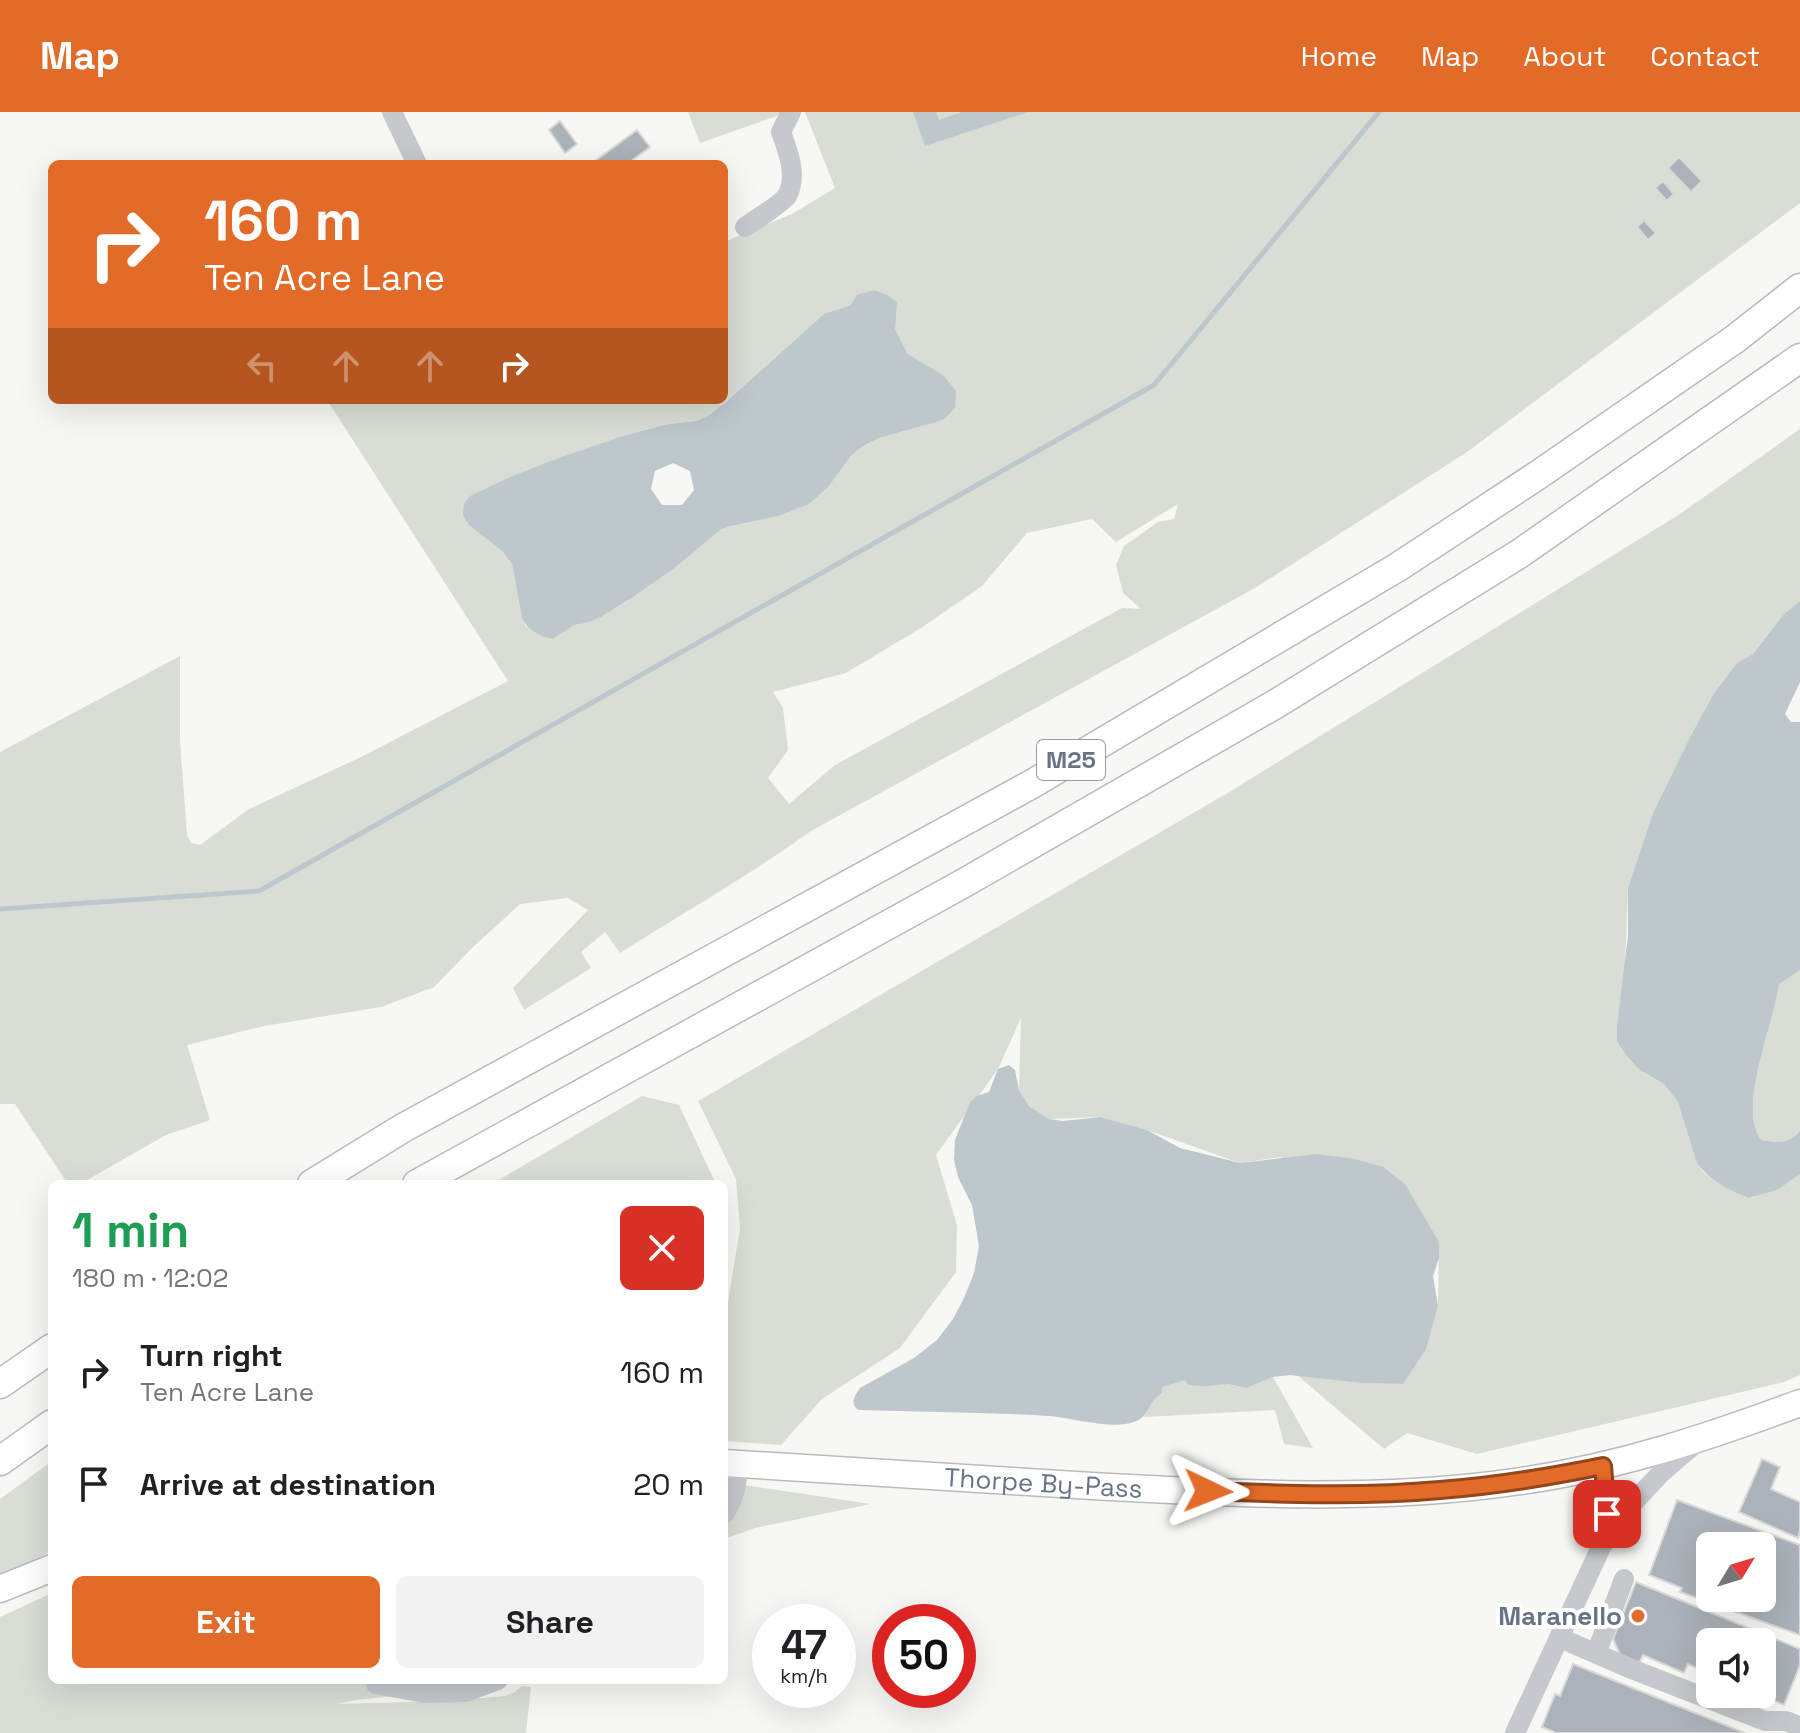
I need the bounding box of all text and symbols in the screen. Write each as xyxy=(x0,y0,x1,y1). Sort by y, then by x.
text: Map xyxy=(40,32,120,80)
text: Home xyxy=(1301,38,1377,74)
text: Map xyxy=(1421,38,1479,74)
text: About xyxy=(1523,38,1606,74)
text: Contact xyxy=(1650,38,1760,74)
text: 160 m xyxy=(204,185,362,256)
icon: right xyxy=(72,192,176,296)
text: Ten Acre Lane xyxy=(204,255,445,301)
icon: left xyxy=(240,344,284,388)
icon: ahead xyxy=(324,344,368,388)
icon: ahead xyxy=(408,344,452,388)
icon: right xyxy=(492,344,536,388)
road number: M25 xyxy=(1037,740,1105,780)
text: 1 min xyxy=(72,1200,189,1261)
button: close xyxy=(620,1206,704,1290)
text: 180 m · 12:02 xyxy=(72,1261,228,1295)
text: Turn right xyxy=(140,1336,283,1375)
icon: right xyxy=(72,1350,116,1394)
text: 160 m xyxy=(620,1353,704,1392)
text: Ten Acre Lane xyxy=(140,1375,314,1409)
position arrow xyxy=(1166,1449,1250,1533)
street label: Thorpe By-Pass xyxy=(943,1460,1143,1506)
icon: arrive xyxy=(72,1462,116,1506)
text: Arrive at destination xyxy=(140,1465,436,1504)
text: 20 m xyxy=(633,1465,704,1504)
pin xyxy=(1573,1480,1641,1548)
icon: arrive xyxy=(1585,1492,1629,1536)
north arrow xyxy=(1696,1532,1776,1612)
map controls xyxy=(1696,1532,1776,1708)
button: Exit xyxy=(72,1576,380,1668)
button: Share xyxy=(396,1576,704,1668)
place label: Maranello xyxy=(1498,1599,1622,1633)
speed limit sign: 50 xyxy=(872,1604,976,1708)
marker: Maranello xyxy=(1629,1607,1647,1625)
text: 47 xyxy=(781,1620,827,1671)
button: sound xyxy=(1696,1628,1776,1708)
text: km/h xyxy=(780,1663,828,1689)

